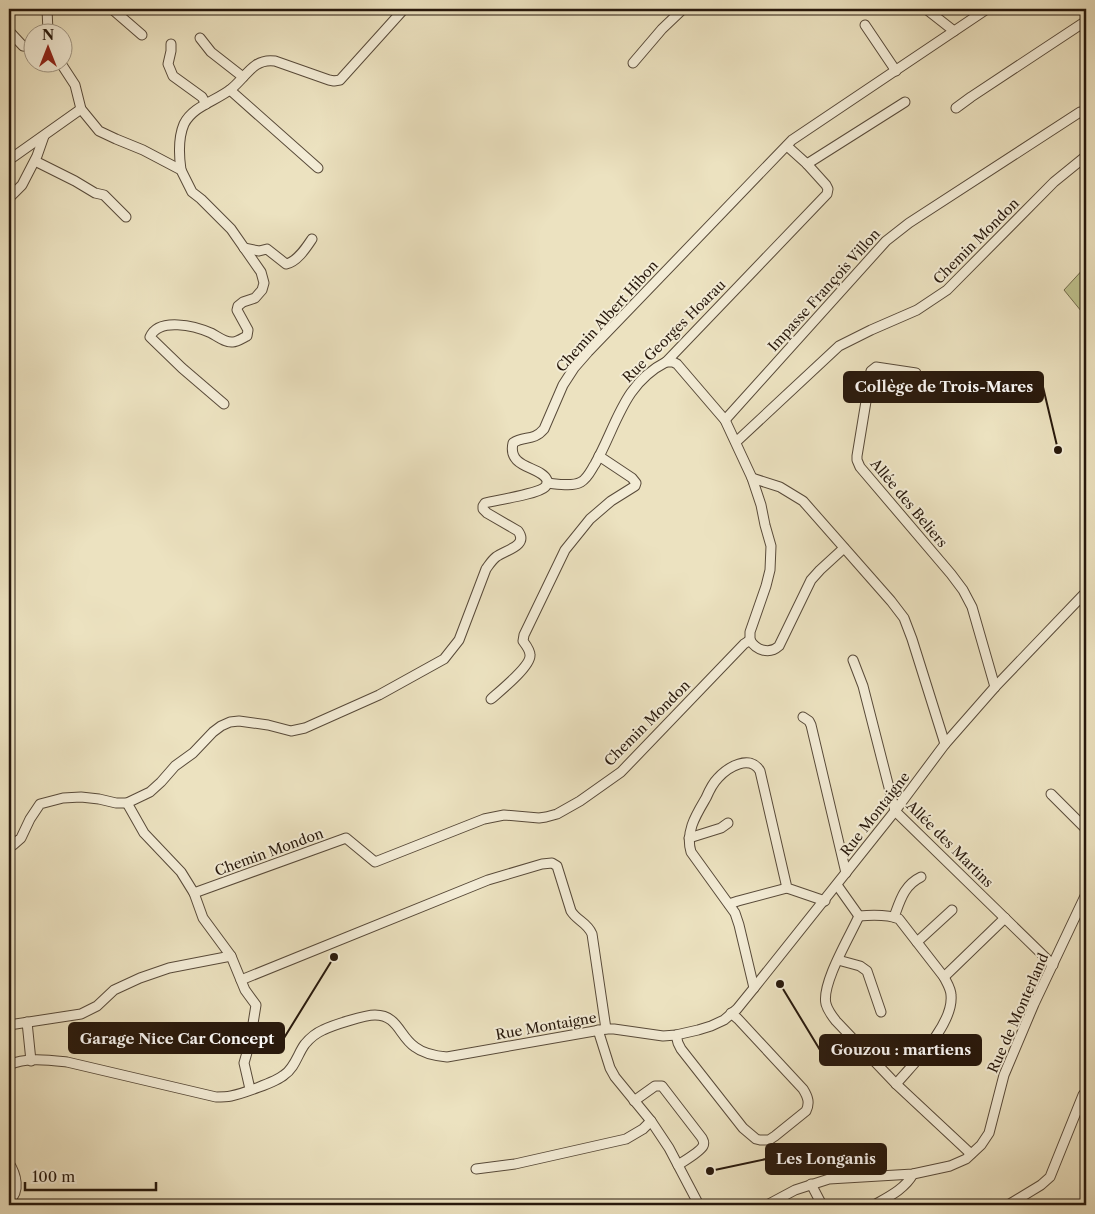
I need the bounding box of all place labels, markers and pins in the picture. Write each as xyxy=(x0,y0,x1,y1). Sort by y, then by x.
callout: Collège de Trois-Mares xyxy=(844,372,1043,402)
callout: Garage Nice Car Concept xyxy=(69,1023,284,1053)
callout: Gouzou : martiens xyxy=(820,1035,981,1065)
callout: Les Longanis xyxy=(766,1144,886,1174)

